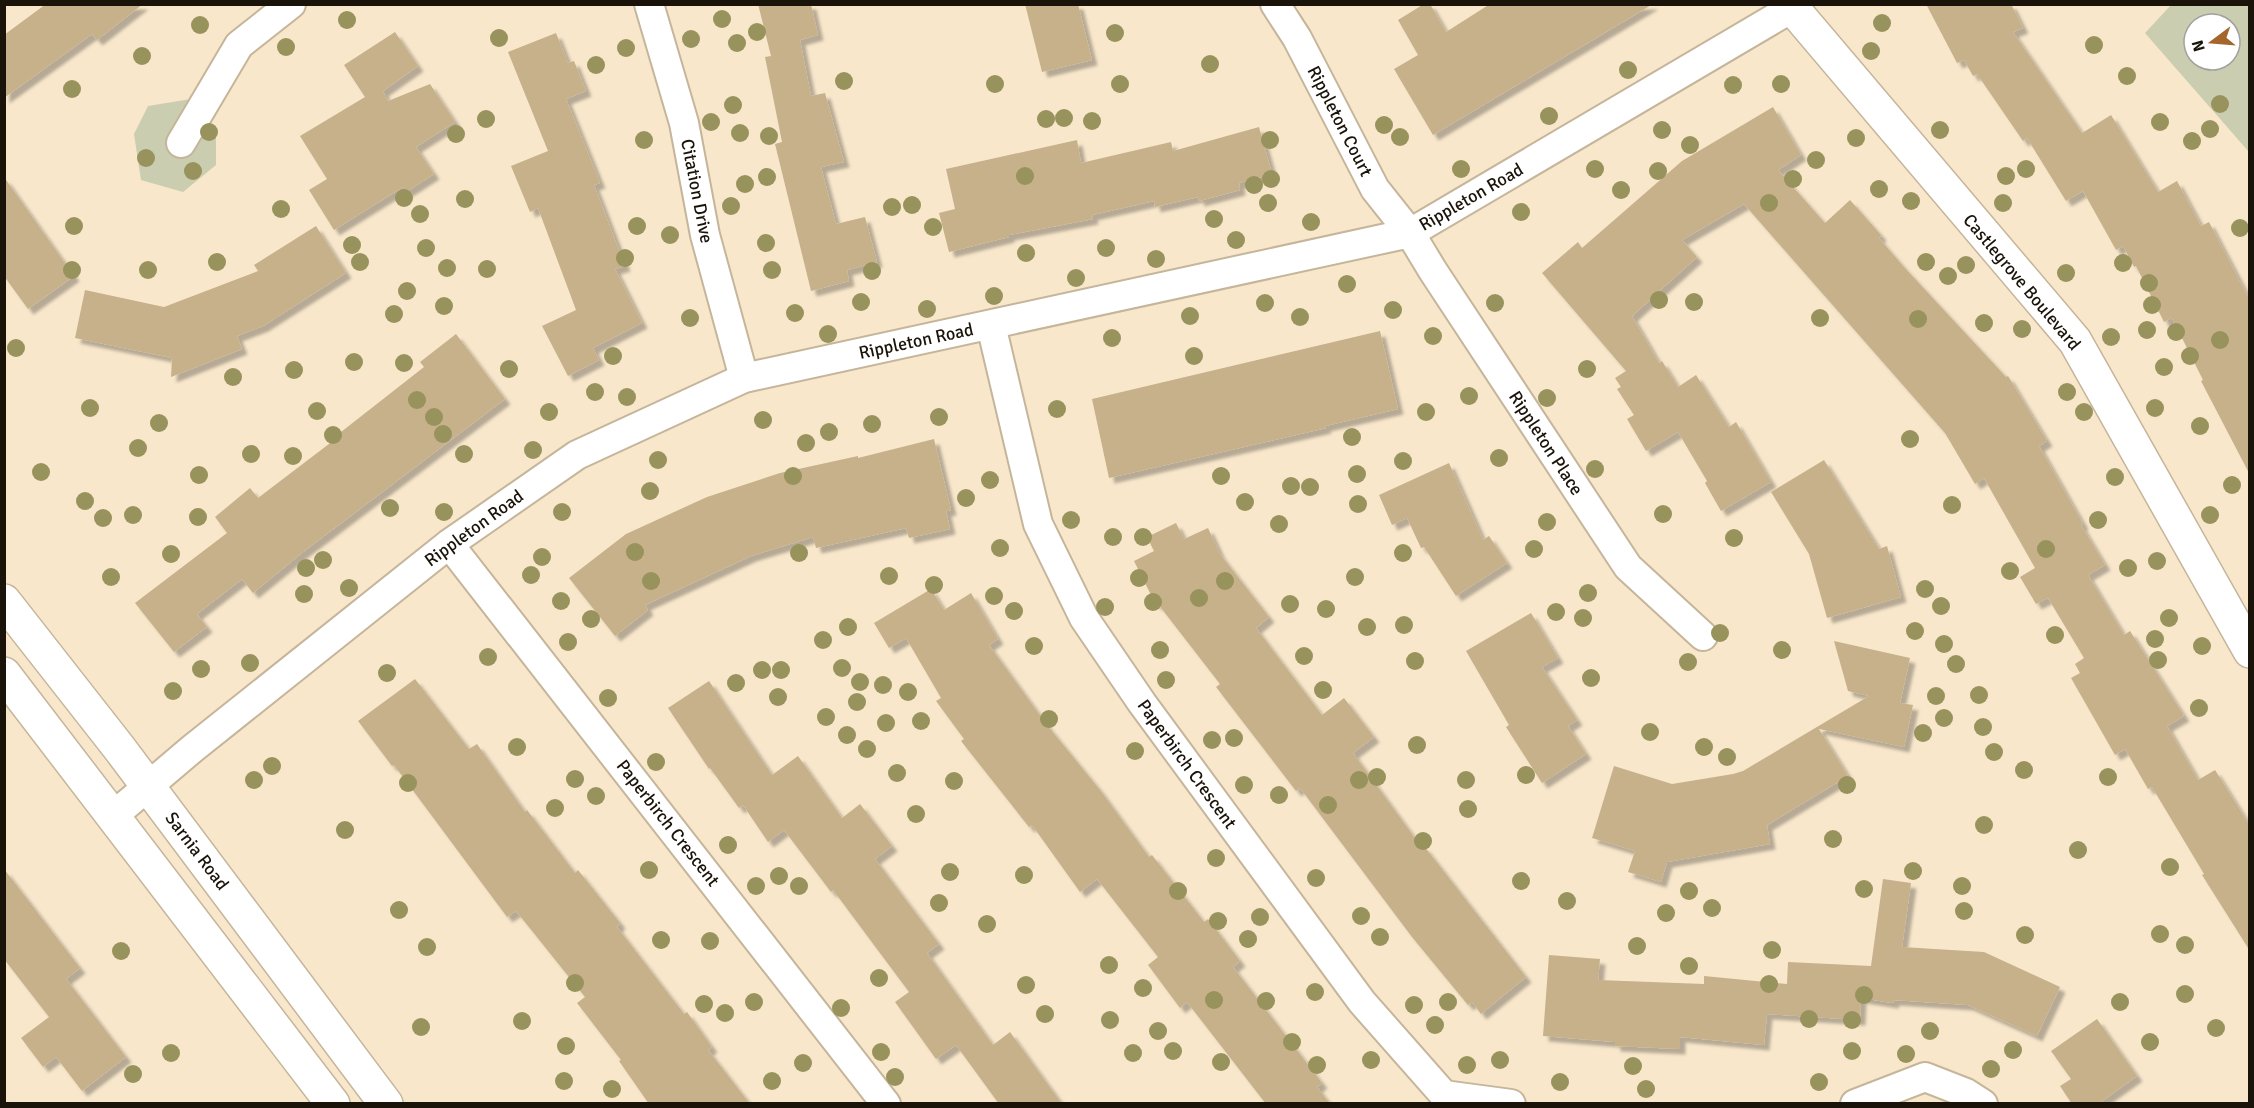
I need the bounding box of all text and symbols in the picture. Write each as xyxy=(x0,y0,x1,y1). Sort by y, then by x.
north arrow xyxy=(2182,12,2242,72)
text: N xyxy=(2187,38,2210,54)
street label: Rippleton Court xyxy=(1303,62,1377,180)
street label: Citation Drive xyxy=(676,137,718,245)
street label: Rippleton Road xyxy=(1415,158,1527,236)
street label: Castlegrove Boulevard xyxy=(1959,209,2085,355)
street label: Rippleton Road xyxy=(857,318,975,364)
street label: Rippleton Place xyxy=(1504,387,1588,499)
street label: Rippleton Road xyxy=(420,485,528,571)
street label: Paperbirch Crescent xyxy=(1133,695,1241,833)
street label: Paperbirch Crescent xyxy=(612,755,724,891)
street label: Sarnia Road xyxy=(161,808,233,894)

